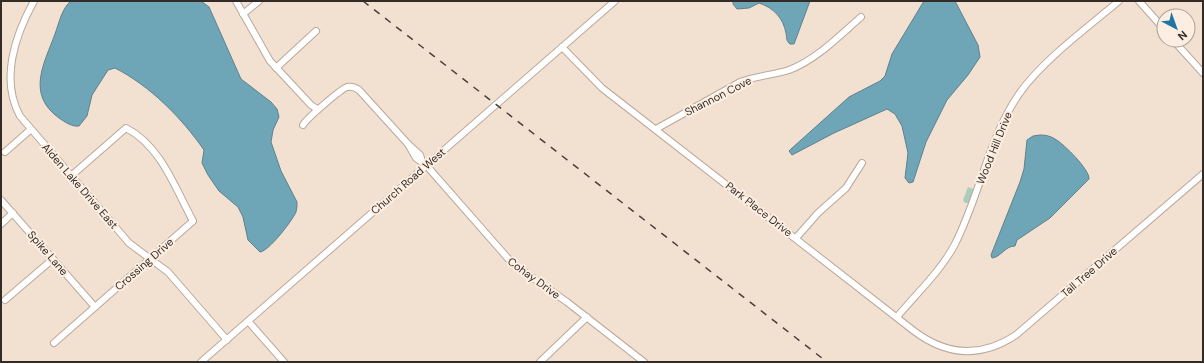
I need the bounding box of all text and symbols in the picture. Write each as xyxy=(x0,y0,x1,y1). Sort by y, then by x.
north arrow xyxy=(1156,8,1196,48)
text: N xyxy=(1175,28,1190,43)
street label: Shannon Cove xyxy=(682,73,754,119)
street label: Wood Hill Drive xyxy=(973,110,1015,186)
street label: Alden Lake Drive East xyxy=(39,140,121,232)
street label: Church Road West xyxy=(368,145,448,217)
street label: Park Place Drive xyxy=(723,179,795,239)
street label: Spike Lane xyxy=(25,228,71,278)
street label: Crossing Drive xyxy=(112,235,176,293)
street label: Tall Tree Drive xyxy=(1058,244,1120,300)
street label: Cohay Drive xyxy=(505,254,563,302)

